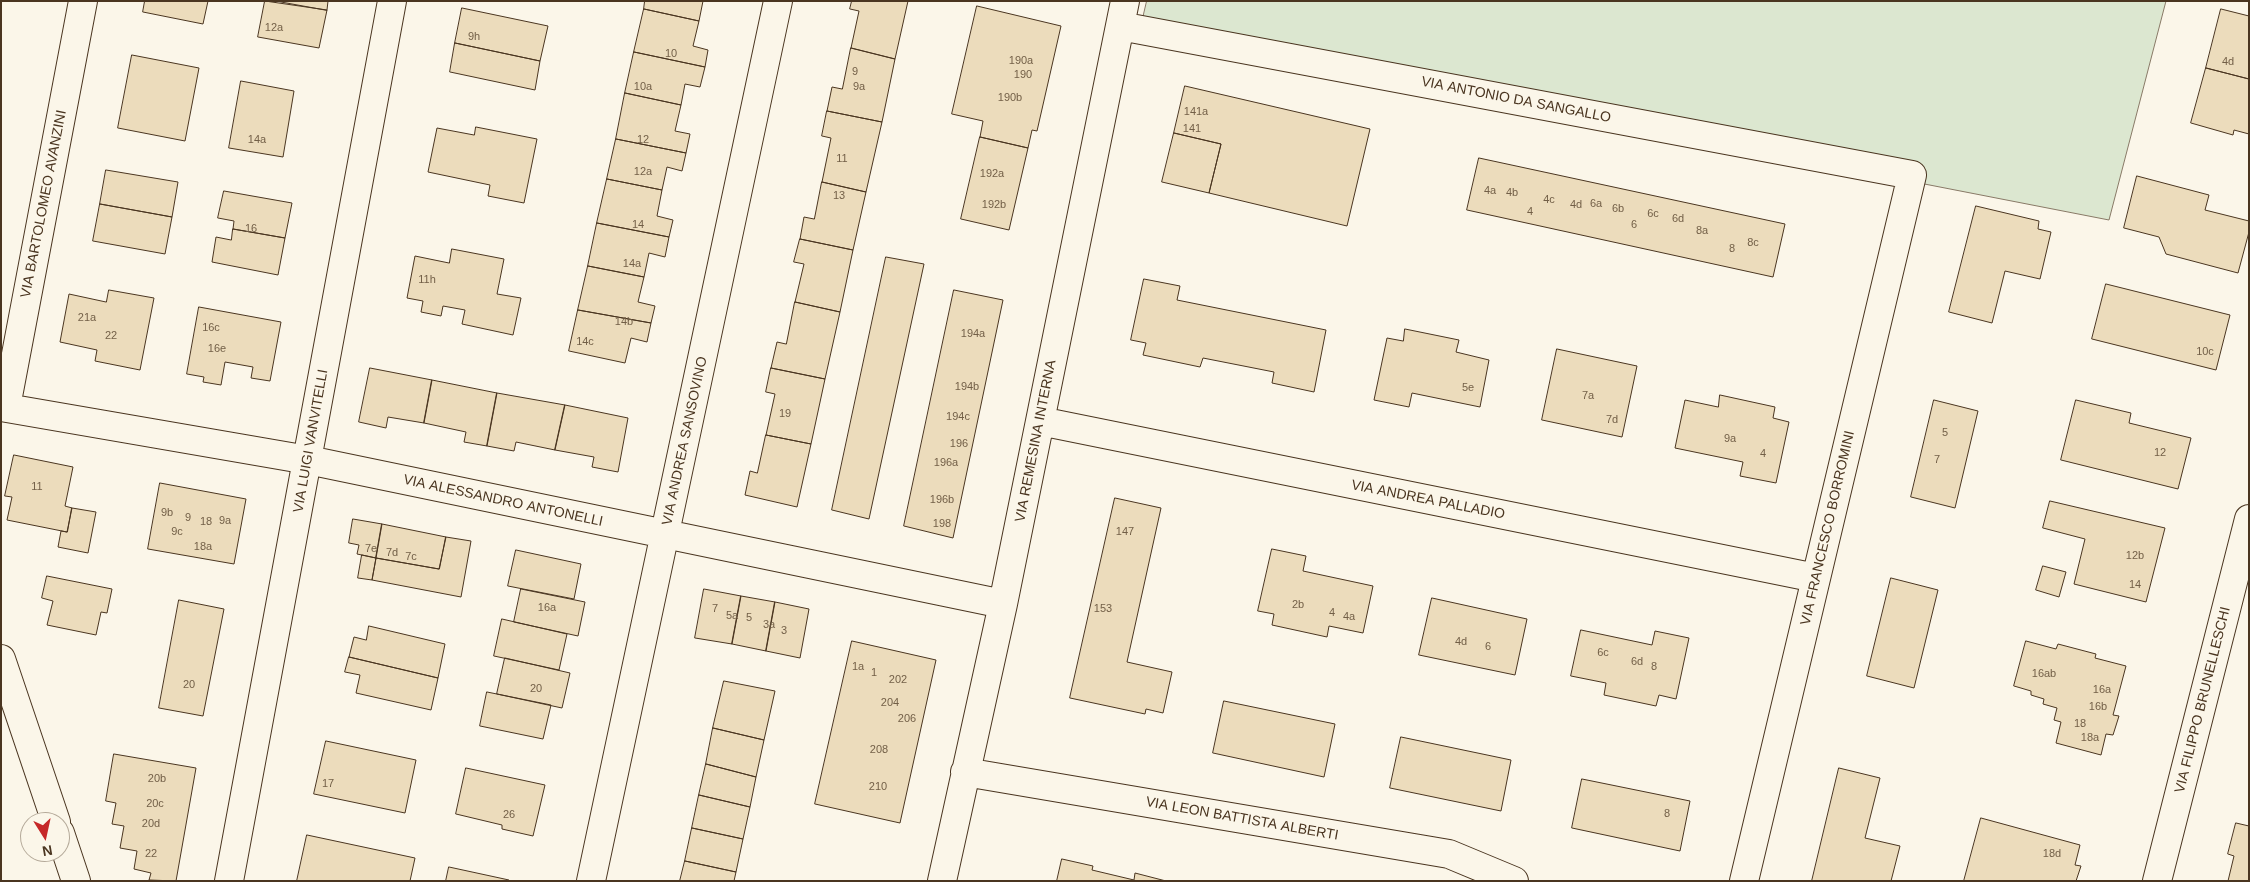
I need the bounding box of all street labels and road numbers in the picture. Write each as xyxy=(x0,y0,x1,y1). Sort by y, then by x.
street label: VIA ANTONIO DA SANGALLO xyxy=(1420,73,1612,127)
street label: VIA BARTOLOMEO AVANZINI xyxy=(18,109,70,299)
street label: VIA ANDREA SANSOVINO xyxy=(659,355,711,527)
street label: VIA REMESINA INTERNA xyxy=(1012,358,1060,524)
street label: VIA LUIGI VANVITELLI xyxy=(290,368,332,514)
street label: VIA FRANCESCO BORROMINI xyxy=(1797,429,1859,627)
street label: VIA ALESSANDRO ANTONELLI xyxy=(402,472,604,530)
street label: VIA ANDREA PALLADIO xyxy=(1350,477,1506,523)
street label: VIA FILIPPO BRUNELLESCHI xyxy=(2172,605,2234,795)
street label: VIA LEON BATTISTA ALBERTI xyxy=(1144,794,1340,844)

